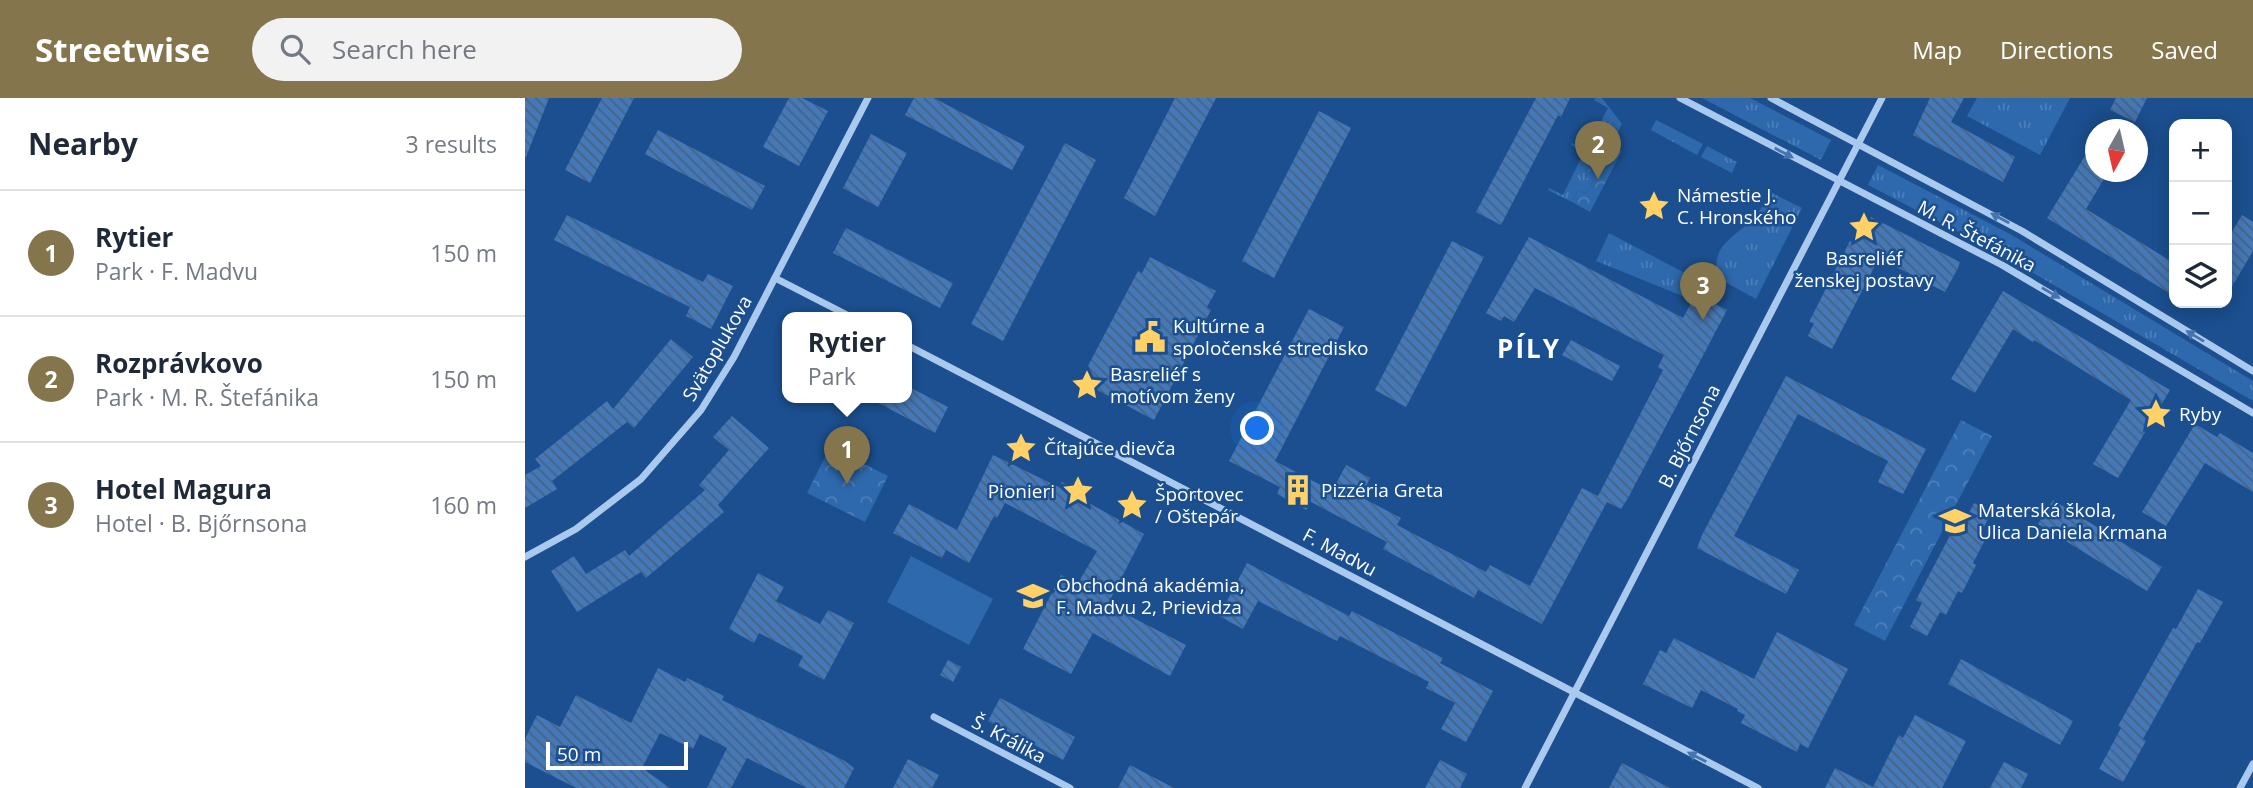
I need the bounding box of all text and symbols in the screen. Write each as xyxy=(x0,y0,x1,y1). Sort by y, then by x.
search box xyxy=(252,18,742,81)
text: Streetwise xyxy=(35,27,210,72)
icon: search xyxy=(276,30,314,68)
text: Search here xyxy=(332,31,477,67)
text: Map xyxy=(1912,33,1962,66)
text: Directions xyxy=(2000,33,2113,66)
text: Saved xyxy=(2151,33,2218,66)
north arrow xyxy=(2085,119,2148,182)
map controls xyxy=(2169,119,2232,308)
button: + xyxy=(2169,119,2232,182)
pin: 2 xyxy=(1575,121,1621,179)
text: Nearby xyxy=(28,123,138,164)
text: 3 results xyxy=(406,128,497,160)
one-way arrow xyxy=(1774,147,1794,158)
place label: Námestie J. C. Hronského xyxy=(1677,182,1797,230)
button: − xyxy=(2169,182,2232,245)
place icon: Námestie J. C. Hronského xyxy=(1637,189,1671,223)
street label: M. R. Štefánika xyxy=(1913,194,2041,278)
place icon: Basreliéf ženskej postavy xyxy=(1847,210,1881,244)
one-way arrow xyxy=(1990,213,2010,224)
text: Rytier xyxy=(95,219,173,255)
text: 1 xyxy=(44,237,58,269)
text: 150 m xyxy=(430,237,497,269)
place label: Basreliéf ženskej postavy xyxy=(1794,245,1934,293)
button: layers xyxy=(2169,245,2232,308)
text: Park · F. Madvu xyxy=(95,255,258,287)
pin: 3 xyxy=(1680,262,1726,320)
one-way arrow xyxy=(2041,287,2060,299)
street label: Svätoplukova xyxy=(676,290,758,406)
popup xyxy=(782,312,912,403)
place label: Kultúrne a spoločenské stredisko xyxy=(1173,313,1369,361)
public building icon: Kultúrne a spoločenské stredisko xyxy=(1133,320,1167,354)
text: Rytier xyxy=(808,324,886,360)
one-way arrow xyxy=(2185,329,2204,342)
district label: PÍLY xyxy=(1497,330,1561,366)
text: Rozprávkovo xyxy=(95,345,263,381)
text: Park xyxy=(808,360,856,392)
place label: Basreliéf s motívom ženy xyxy=(1110,361,1235,409)
text: 2 xyxy=(44,363,58,395)
text: 150 m xyxy=(430,363,497,395)
place icon: Basreliéf s motívom ženy xyxy=(1070,368,1104,402)
street label: B. Bjőrnsona xyxy=(1652,380,1726,492)
text: Park · M. R. Štefánika xyxy=(95,381,319,413)
place icon: Ryby xyxy=(2139,397,2173,431)
place label: Ryby xyxy=(2179,401,2222,427)
your location xyxy=(1240,411,1274,445)
pin: 1 xyxy=(824,426,870,484)
place icon: Čítajúce dievča xyxy=(1004,431,1038,465)
place label: Čítajúce dievča xyxy=(1044,435,1176,461)
text: Hotel Magura xyxy=(95,471,272,507)
building icon: Pizzéria Greta xyxy=(1281,473,1315,507)
place icon: Pionieri xyxy=(1061,474,1095,508)
place label: Pizzéria Greta xyxy=(1321,477,1443,503)
place label: Pionieri xyxy=(988,478,1055,504)
place label: Športovec / Oštepár xyxy=(1155,481,1244,529)
place icon: Športovec / Oštepár xyxy=(1115,488,1149,522)
text: 3 xyxy=(44,489,58,521)
text: 160 m xyxy=(430,489,497,521)
place label: Materská škola, Ulica Daniela Krmana xyxy=(1978,497,2168,545)
school or university icon: Materská škola, Ulica Daniela Krmana xyxy=(1938,504,1972,538)
text: Hotel · B. Bjőrnsona xyxy=(95,507,307,539)
street label: F. Madvu xyxy=(1299,522,1381,582)
place label: Obchodná akadémia, F. Madvu 2, Prievidza xyxy=(1056,572,1245,620)
school or university icon: Obchodná akadémia, F. Madvu 2, Prievidza xyxy=(1016,579,1050,613)
street label: Š. Králika xyxy=(967,709,1051,769)
scale bar xyxy=(546,739,688,771)
text: 50 m xyxy=(557,741,601,767)
one-way arrow xyxy=(1687,751,1707,762)

